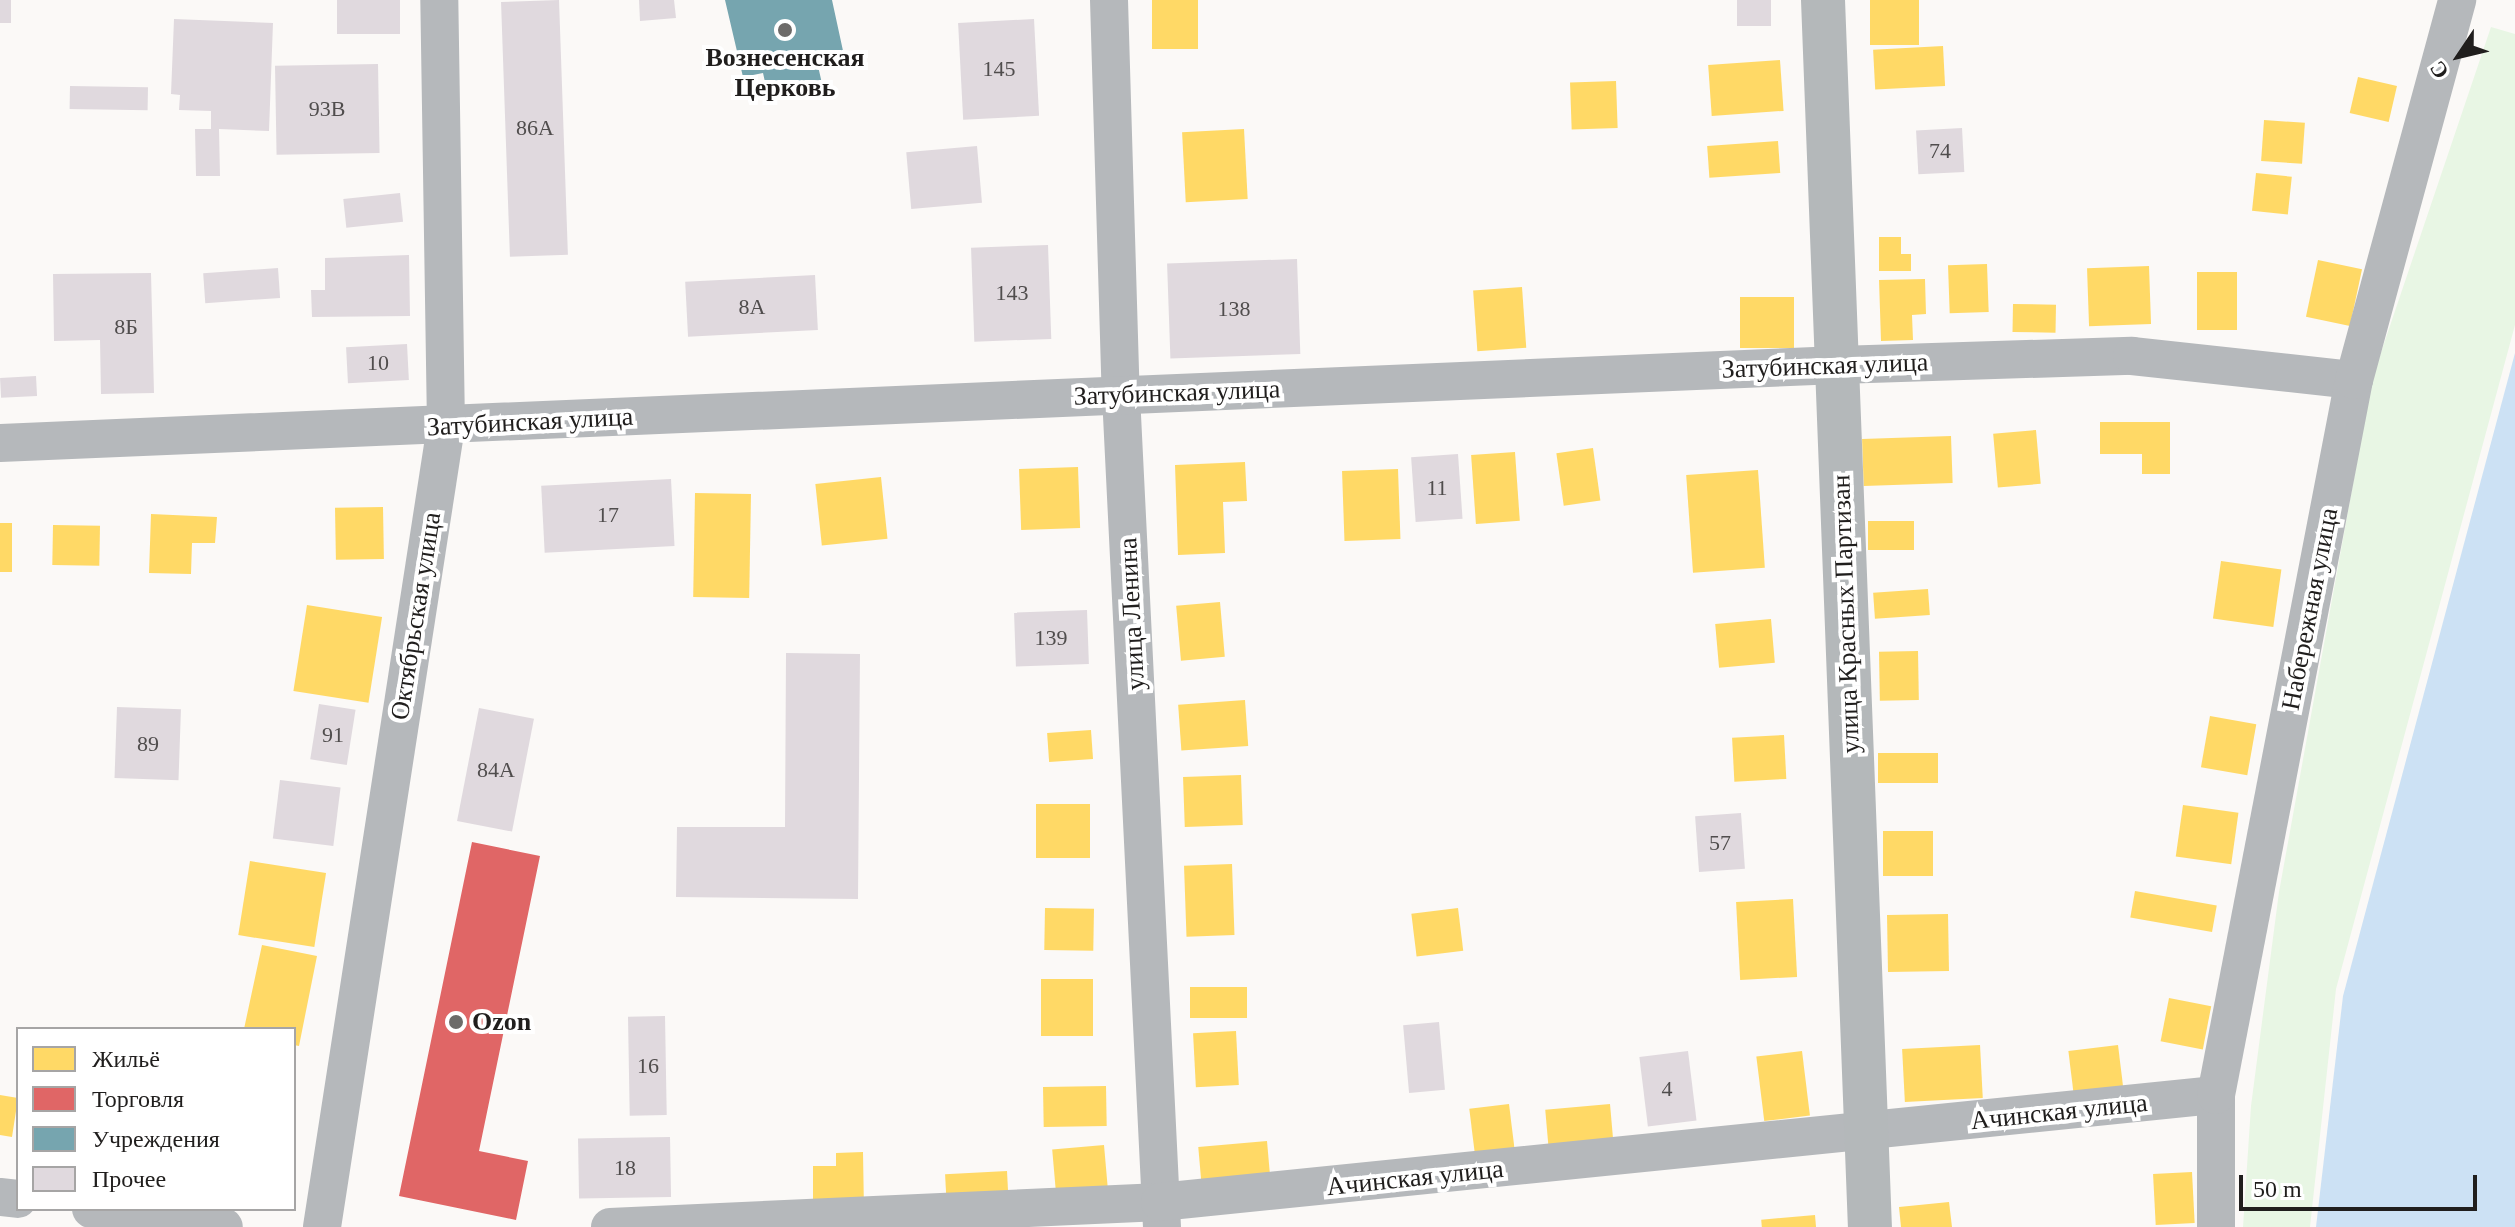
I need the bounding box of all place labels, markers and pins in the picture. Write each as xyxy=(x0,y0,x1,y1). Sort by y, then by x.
marker: Вознесенская Церковь xyxy=(776,21,794,39)
place label: Вознесенская Церковь xyxy=(705,42,865,104)
place label: Ozon xyxy=(472,1006,531,1038)
marker: Ozon xyxy=(447,1013,465,1031)

